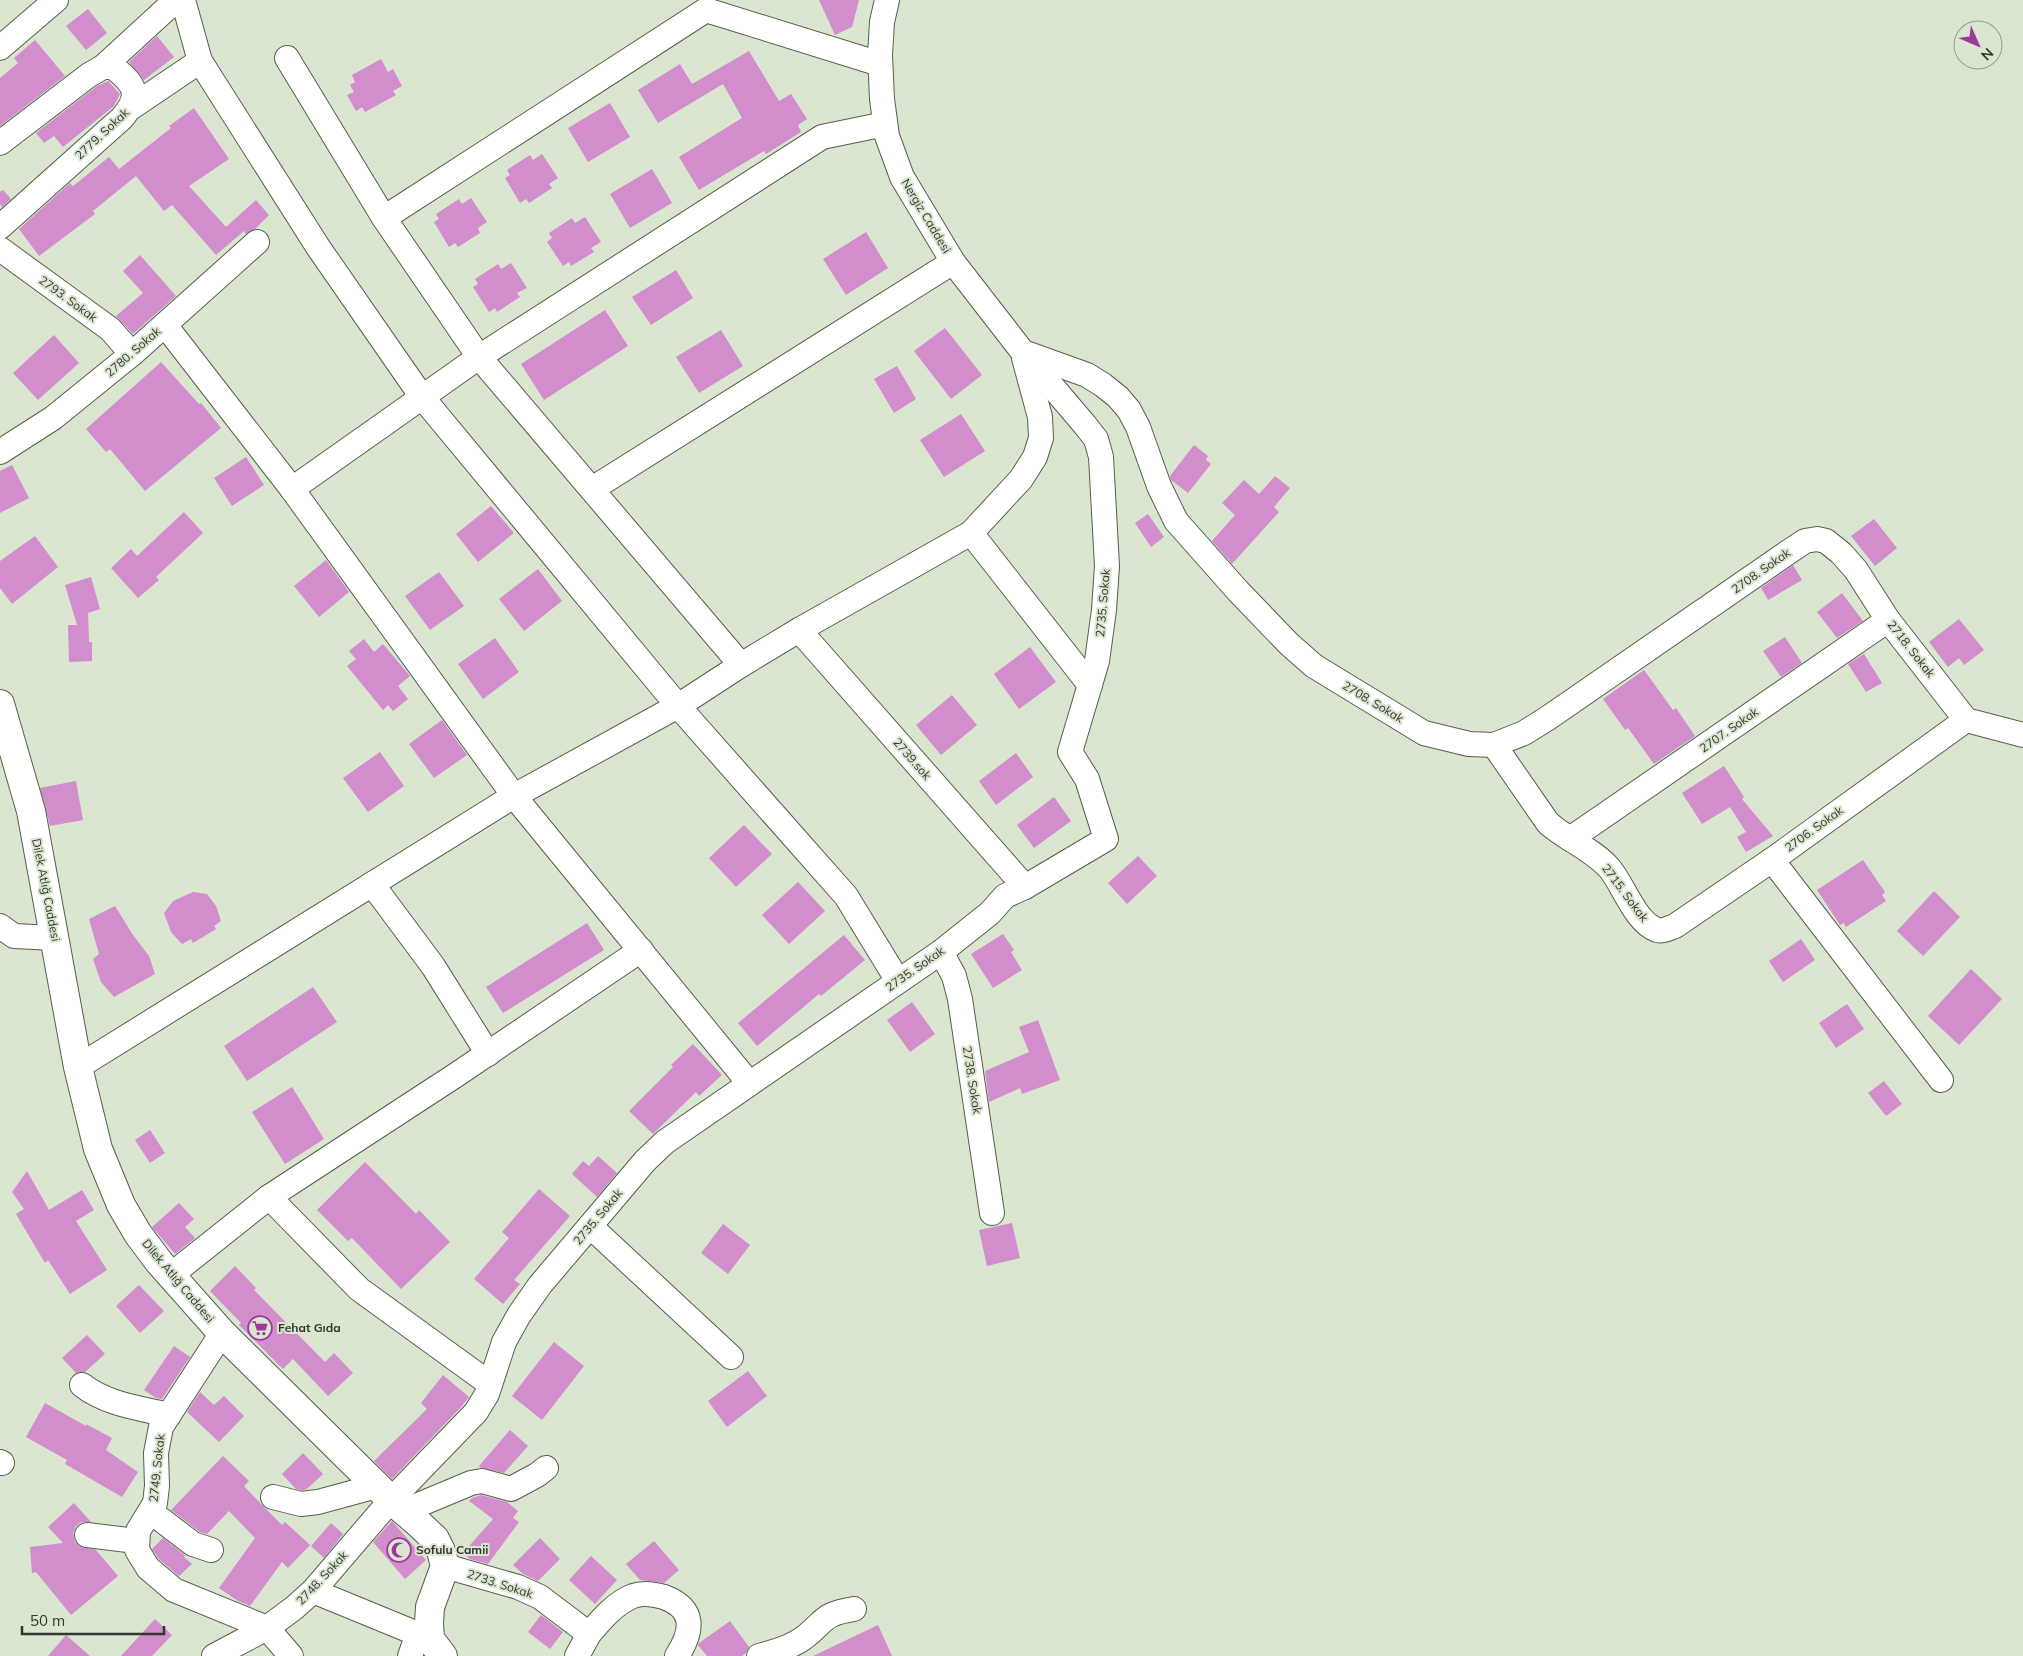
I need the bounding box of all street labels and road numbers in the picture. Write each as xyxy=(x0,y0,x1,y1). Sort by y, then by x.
street label: 2779. Sokak xyxy=(71,104,132,162)
street label: Nergiz Caddesi xyxy=(898,176,955,256)
street label: 2793. Sokak xyxy=(36,272,101,325)
street label: 2780. Sokak xyxy=(102,323,164,380)
street label: 2708. Sokak xyxy=(1728,544,1794,596)
street label: 2735. Sokak xyxy=(1092,567,1113,638)
street label: 2718. Sokak xyxy=(1884,617,1939,681)
street label: 2708. Sokak xyxy=(1340,678,1407,726)
street label: 2707. Sokak xyxy=(1696,703,1762,755)
street label: 2739.sok xyxy=(890,735,935,783)
street label: 2706. Sokak xyxy=(1782,802,1846,855)
street label: Dilek Atlığ Caddesi xyxy=(29,837,64,943)
street label: 2715. Sokak xyxy=(1599,861,1652,925)
street label: 2735. Sokak xyxy=(882,942,948,994)
street label: 2738. Sokak xyxy=(960,1045,985,1116)
street label: 2735. Sokak xyxy=(570,1185,626,1248)
street label: Dilek Atlığ Caddesi xyxy=(139,1236,218,1326)
street label: 2749. Sokak xyxy=(145,1432,168,1503)
street label: 2748. Sokak xyxy=(293,1547,351,1608)
street label: 2733. Sokak xyxy=(465,1566,536,1601)

